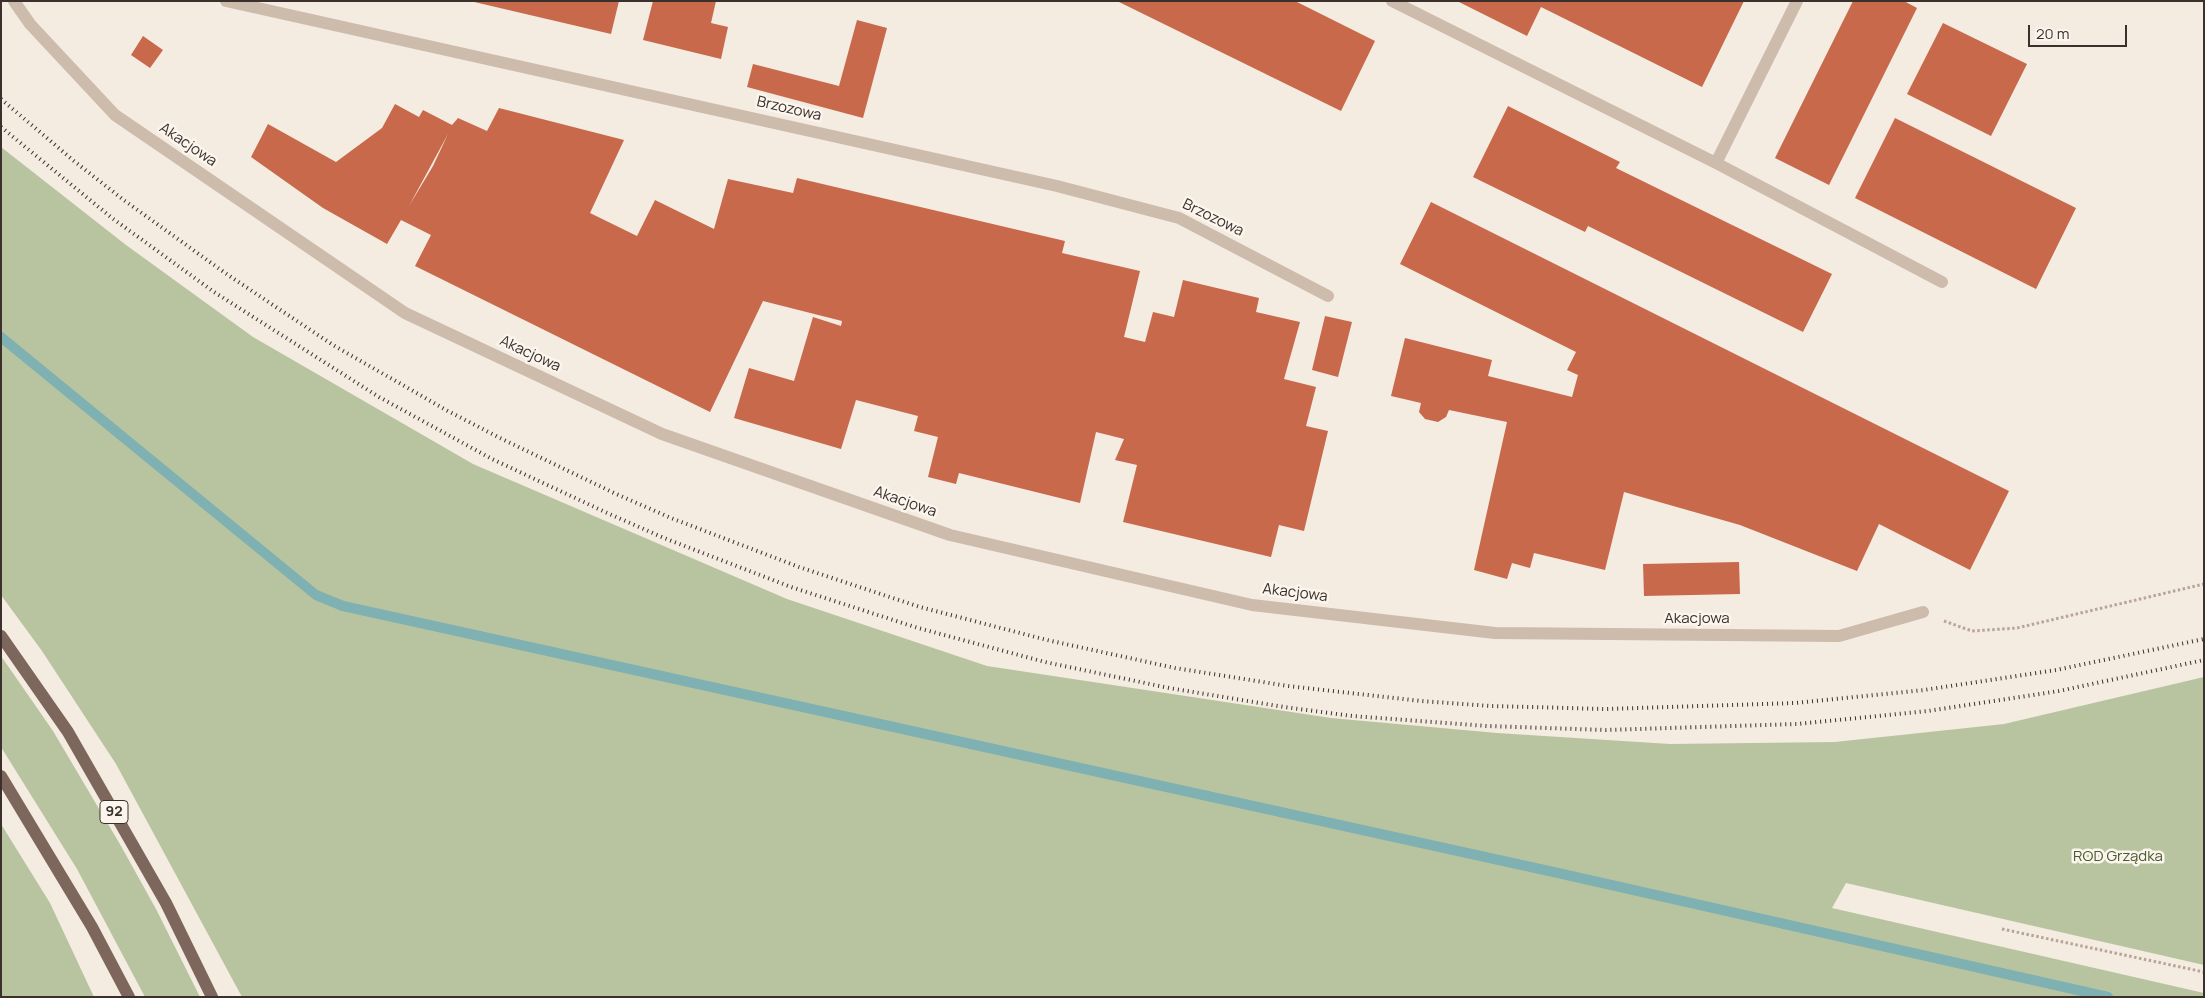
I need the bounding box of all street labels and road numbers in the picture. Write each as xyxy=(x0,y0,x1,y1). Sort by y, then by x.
street label: Brzozowa xyxy=(755,93,823,125)
street label: Akacjowa xyxy=(156,119,220,171)
street label: Brzozowa xyxy=(1179,195,1247,241)
street label: Akacjowa xyxy=(497,332,563,376)
street label: Akacjowa xyxy=(871,483,939,521)
street label: Akacjowa xyxy=(1261,580,1329,606)
street label: Akacjowa xyxy=(1664,610,1730,628)
road number: 92 xyxy=(100,800,128,824)

